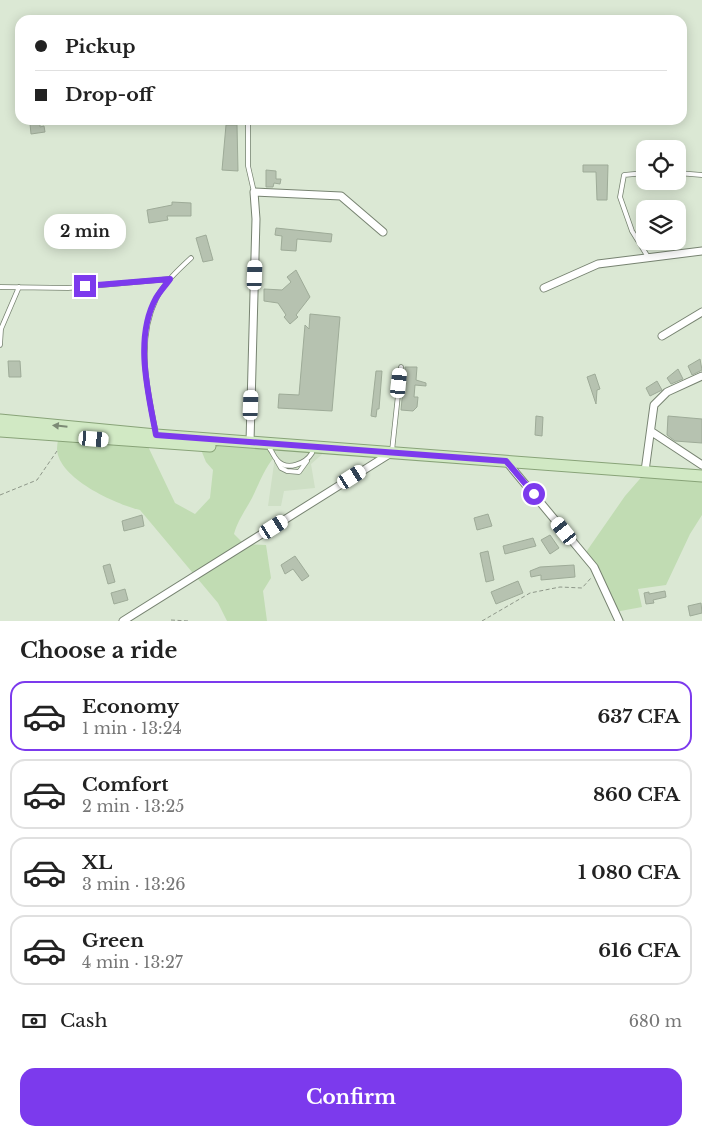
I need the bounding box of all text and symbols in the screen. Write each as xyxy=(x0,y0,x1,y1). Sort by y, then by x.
text: Pickup xyxy=(65,35,136,58)
text: Drop-off xyxy=(65,83,154,106)
map controls xyxy=(636,140,686,250)
button: locate xyxy=(636,140,686,190)
button: layers xyxy=(636,200,686,250)
callout: 2 min xyxy=(44,214,126,248)
text: 2 min xyxy=(60,221,110,241)
car xyxy=(246,260,263,290)
route end xyxy=(74,275,96,297)
car xyxy=(389,367,408,399)
car xyxy=(242,390,259,420)
one-way arrow xyxy=(52,422,68,430)
car xyxy=(78,430,109,448)
car xyxy=(335,463,368,491)
route start xyxy=(523,483,545,505)
car xyxy=(257,513,290,541)
car xyxy=(548,515,579,547)
text: Choose a ride xyxy=(20,637,177,664)
icon: car xyxy=(22,694,67,739)
text: Economy xyxy=(82,695,179,718)
text: 637 CFA xyxy=(597,705,680,728)
text: 1 min · 13:24 xyxy=(82,718,182,738)
icon: car xyxy=(22,772,67,817)
text: Comfort xyxy=(82,773,169,796)
text: 860 CFA xyxy=(593,783,680,806)
text: 2 min · 13:25 xyxy=(82,796,184,816)
icon: car xyxy=(22,850,67,895)
text: XL xyxy=(82,851,112,874)
text: 1 080 CFA xyxy=(578,861,680,884)
text: 3 min · 13:26 xyxy=(82,874,186,894)
icon: car xyxy=(22,928,67,973)
text: Green xyxy=(82,929,144,952)
text: 616 CFA xyxy=(598,939,680,962)
text: 4 min · 13:27 xyxy=(82,952,183,972)
icon: cash xyxy=(20,1007,48,1035)
text: Cash xyxy=(60,1009,107,1032)
text: 680 m xyxy=(629,1011,682,1031)
button: Confirm xyxy=(20,1068,682,1126)

